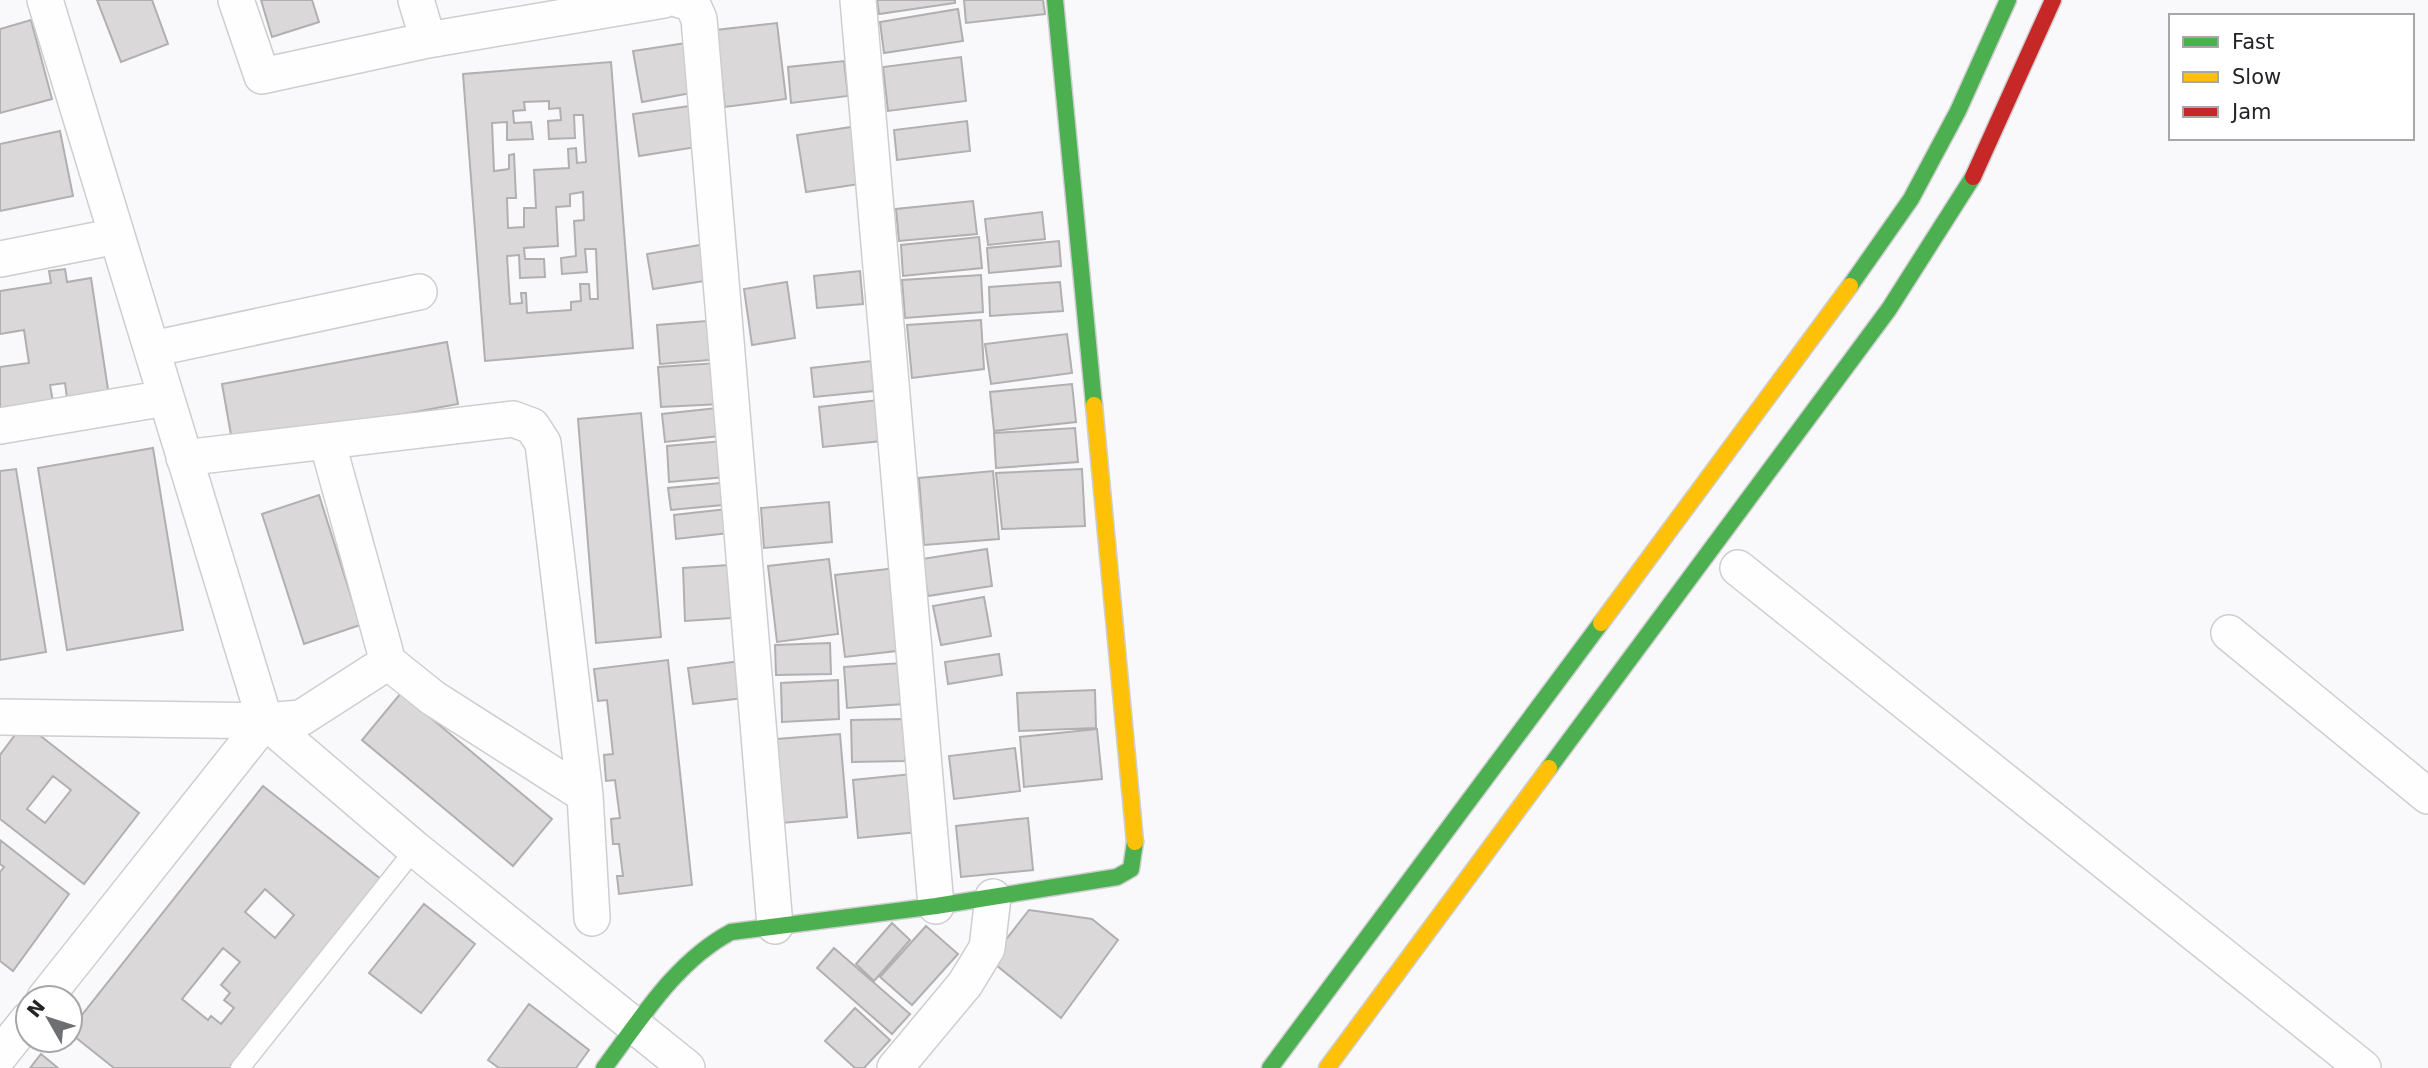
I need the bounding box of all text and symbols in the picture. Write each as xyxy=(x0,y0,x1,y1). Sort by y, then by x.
legend xyxy=(2169,14,2414,140)
text: Fast xyxy=(2232,30,2274,54)
text: Slow xyxy=(2232,65,2281,89)
text: Jam xyxy=(2230,100,2272,124)
north arrow xyxy=(14,984,84,1054)
text: N xyxy=(22,995,49,1021)

